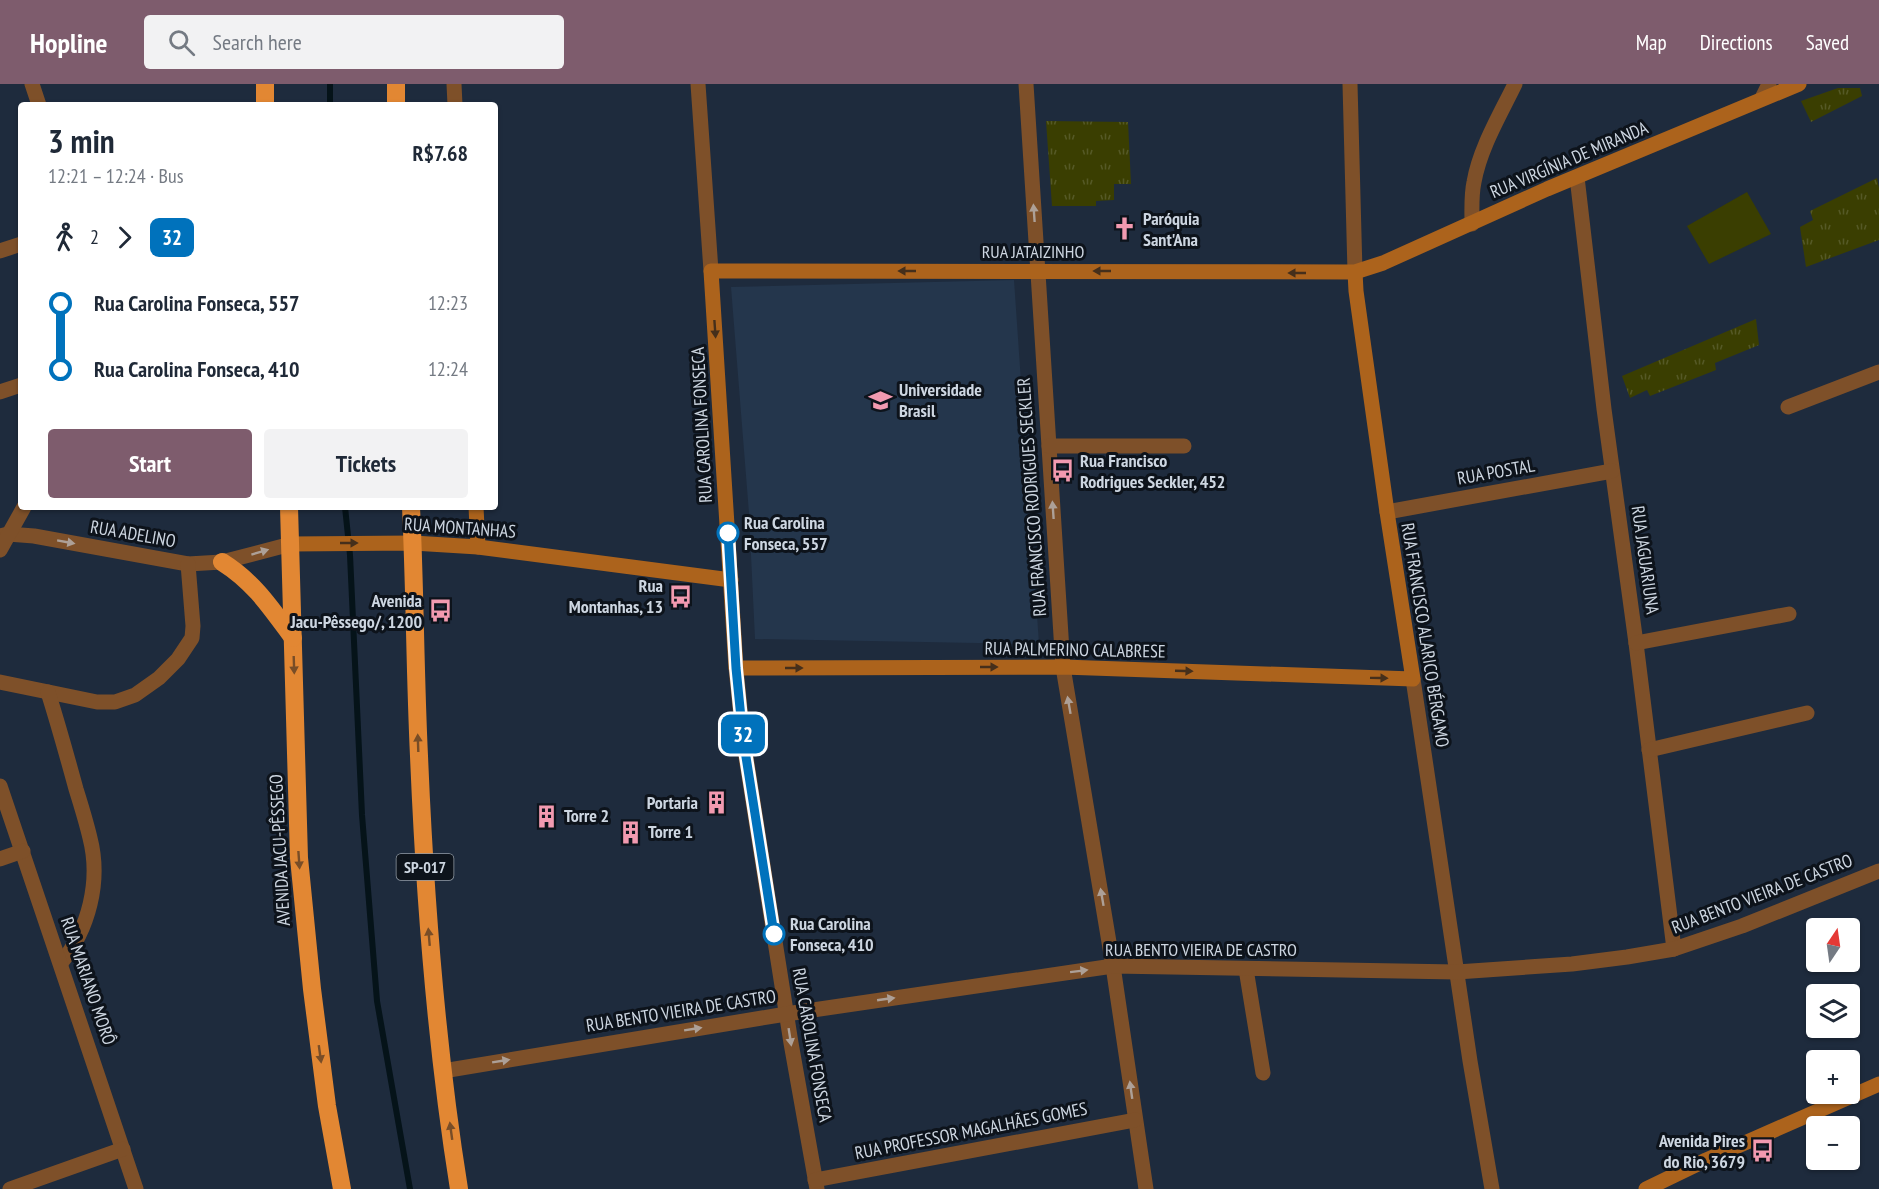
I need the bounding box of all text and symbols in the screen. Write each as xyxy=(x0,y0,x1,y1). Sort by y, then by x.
search box xyxy=(144,15,564,69)
text: Hopline xyxy=(30,24,108,61)
icon: search xyxy=(165,26,198,59)
text: Search here xyxy=(213,28,302,56)
text: Map xyxy=(1636,29,1667,56)
text: Directions xyxy=(1700,29,1773,56)
text: Saved xyxy=(1806,29,1849,56)
street label: RUA VIRGÍNIA DE MIRANDA xyxy=(1486,116,1652,203)
text: 3 min xyxy=(48,119,115,162)
text: R$7.68 xyxy=(412,139,468,167)
text: 12:21 – 12:24 · Bus xyxy=(48,163,183,189)
one-way arrow xyxy=(1029,203,1039,222)
place label: Paróquia Sant'Ana xyxy=(1143,207,1199,251)
church icon: Paróquia Sant'Ana xyxy=(1112,216,1138,242)
icon: walk xyxy=(48,221,81,254)
icon: forward xyxy=(108,221,141,254)
text: 2 xyxy=(90,224,99,250)
text: 32 xyxy=(162,224,182,251)
street label: RUA JATAIZINHO xyxy=(982,240,1084,263)
one-way arrow xyxy=(897,266,916,276)
one-way arrow xyxy=(1092,266,1111,276)
one-way arrow xyxy=(1287,268,1306,278)
text: Rua Carolina Fonseca, 557 xyxy=(94,289,299,317)
text: 12:23 xyxy=(428,290,468,316)
one-way arrow xyxy=(711,320,720,339)
street label: RUA CAROLINA FONSECA xyxy=(686,346,717,503)
text: Rua Carolina Fonseca, 410 xyxy=(94,355,299,383)
text: 12:24 xyxy=(428,356,468,382)
street label: RUA FRANCISCO RODRIGUES SECKLER xyxy=(1012,376,1051,617)
place label: Universidade Brasil xyxy=(899,378,982,422)
school or university icon: Universidade Brasil xyxy=(868,387,894,413)
button: Start xyxy=(48,429,252,498)
button: Tickets xyxy=(264,429,468,498)
place label: Rua Francisco Rodrigues Seckler, 452 xyxy=(1080,449,1225,493)
street label: RUA POSTAL xyxy=(1455,453,1537,490)
bus stop icon: Rua Francisco Rodrigues Seckler, 452 xyxy=(1049,458,1075,484)
one-way arrow xyxy=(1048,501,1058,520)
street label: RUA JAGUARIUNA xyxy=(1626,504,1665,616)
place label: Rua Carolina Fonseca, 557 xyxy=(744,511,828,555)
street label: RUA MONTANHAS xyxy=(403,512,517,543)
street label: RUA ADELINO xyxy=(89,515,178,552)
street label: RUA FRANCISCO ALARICO BÉRGAMO xyxy=(1396,521,1455,749)
marker: Rua Carolina Fonseca, 557 xyxy=(717,522,739,544)
one-way arrow xyxy=(56,538,75,547)
one-way arrow xyxy=(340,538,359,548)
one-way arrow xyxy=(251,547,269,556)
place label: Rua Montanhas, 13 xyxy=(569,574,663,618)
bus stop icon: Rua Montanhas, 13 xyxy=(668,583,694,609)
place label: Avenida Jacu-Pêssego/, 1200 xyxy=(289,589,422,633)
bus stop icon: Avenida Jacu-Pêssego/, 1200 xyxy=(427,598,453,624)
street label: RUA PALMERINO CALABRESE xyxy=(984,636,1166,663)
one-way arrow xyxy=(289,656,298,675)
one-way arrow xyxy=(980,662,999,672)
one-way arrow xyxy=(785,663,804,673)
one-way arrow xyxy=(1175,667,1194,676)
one-way arrow xyxy=(1370,673,1389,683)
one-way arrow xyxy=(1064,695,1073,714)
line badge: 32 xyxy=(716,714,770,754)
text: 32 xyxy=(733,721,753,748)
one-way arrow xyxy=(414,733,423,752)
street label: AVENIDA JACU-PÊSSEGO xyxy=(264,774,295,926)
building icon: Portaria xyxy=(703,790,729,816)
place label: Portaria xyxy=(647,791,698,814)
building icon: Torre 2 xyxy=(533,803,559,829)
place label: Torre 2 xyxy=(564,804,609,827)
building icon: Torre 1 xyxy=(617,819,643,845)
place label: Torre 1 xyxy=(648,820,693,843)
street label: RUA BENTO VIEIRA DE CASTRO xyxy=(1668,848,1856,939)
one-way arrow xyxy=(295,851,304,870)
road number: SP-017 xyxy=(396,854,454,880)
one-way arrow xyxy=(1097,887,1106,906)
place label: Rua Carolina Fonseca, 410 xyxy=(790,912,874,956)
street label: RUA MARIANO MORÔ xyxy=(56,914,121,1048)
north arrow xyxy=(1806,918,1860,972)
map controls xyxy=(1806,918,1860,1170)
marker: Rua Carolina Fonseca, 410 xyxy=(763,923,785,945)
one-way arrow xyxy=(424,928,434,947)
street label: RUA BENTO VIEIRA DE CASTRO xyxy=(1105,938,1297,961)
street label: RUA CAROLINA FONSECA xyxy=(788,966,837,1124)
one-way arrow xyxy=(1069,966,1088,975)
street label: RUA BENTO VIEIRA DE CASTRO xyxy=(584,984,778,1037)
button: layers xyxy=(1806,984,1860,1038)
one-way arrow xyxy=(876,994,895,1003)
one-way arrow xyxy=(684,1024,703,1033)
one-way arrow xyxy=(785,1028,794,1047)
one-way arrow xyxy=(316,1044,325,1063)
button: + xyxy=(1806,1050,1860,1104)
one-way arrow xyxy=(491,1056,510,1065)
one-way arrow xyxy=(1126,1080,1135,1099)
street label: RUA PROFESSOR MAGALHÃES GOMES xyxy=(853,1097,1089,1164)
button: − xyxy=(1806,1116,1860,1170)
one-way arrow xyxy=(447,1121,456,1140)
place label: Avenida Pires do Rio, 3679 xyxy=(1658,1129,1745,1173)
bus stop icon: Avenida Pires do Rio, 3679 xyxy=(1750,1138,1776,1164)

